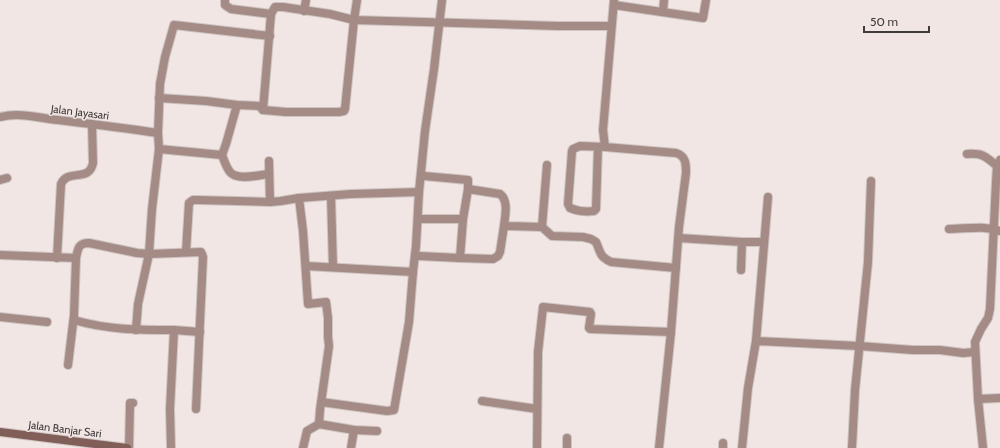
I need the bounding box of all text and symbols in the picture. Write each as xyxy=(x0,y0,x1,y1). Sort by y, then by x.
scale bar xyxy=(864,8,929,34)
text: 50 m xyxy=(870,14,898,29)
street label: Jalan Jayasari xyxy=(49,101,110,123)
street label: Jalan Banjar Sari xyxy=(27,417,102,440)

